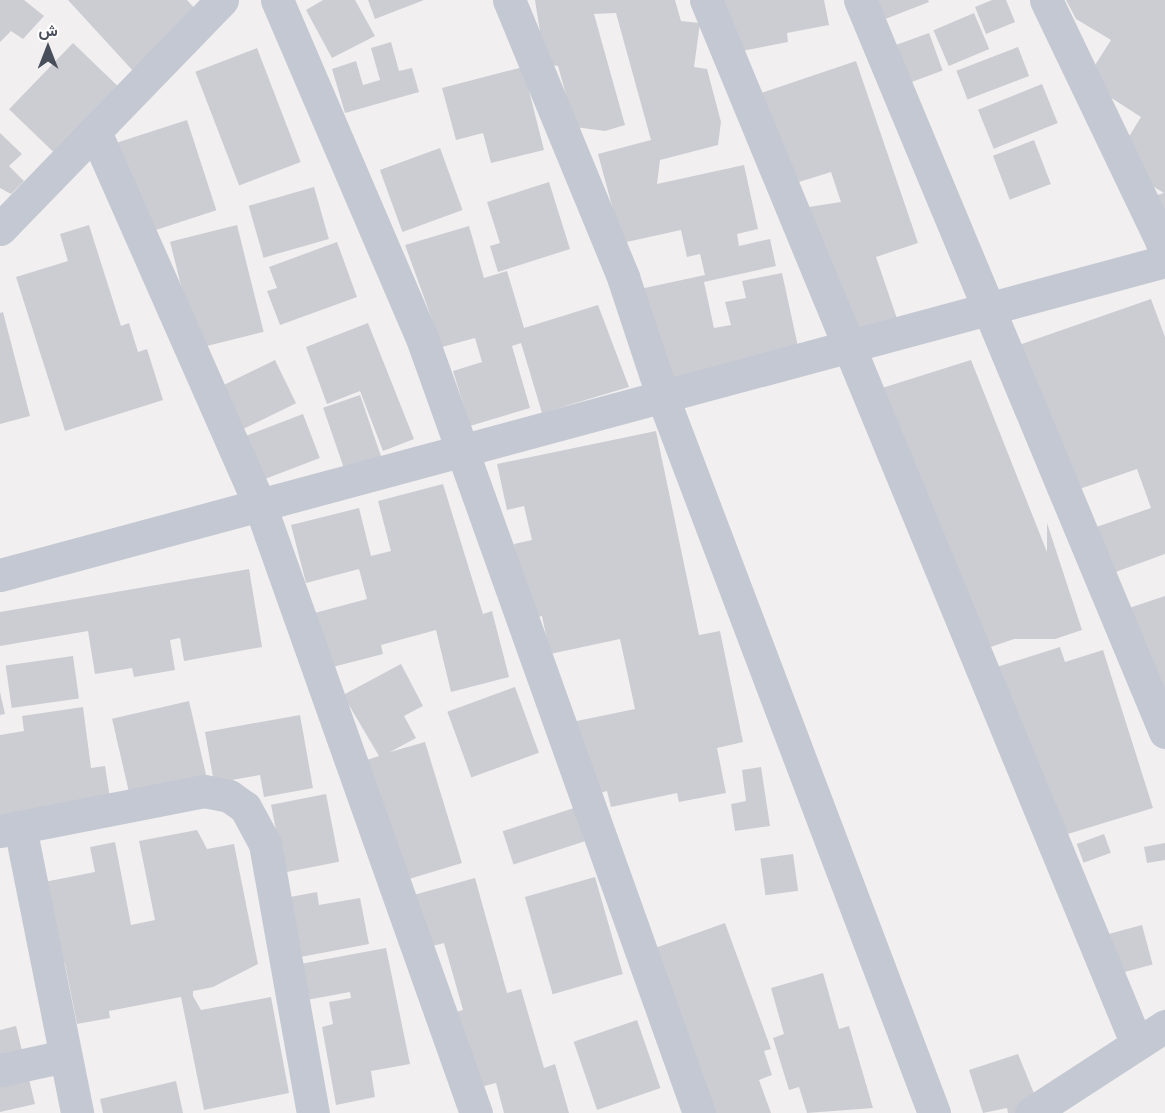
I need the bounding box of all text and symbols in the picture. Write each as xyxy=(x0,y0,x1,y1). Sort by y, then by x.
north arrow xyxy=(18,18,78,78)
text: ش xyxy=(38,20,58,40)

